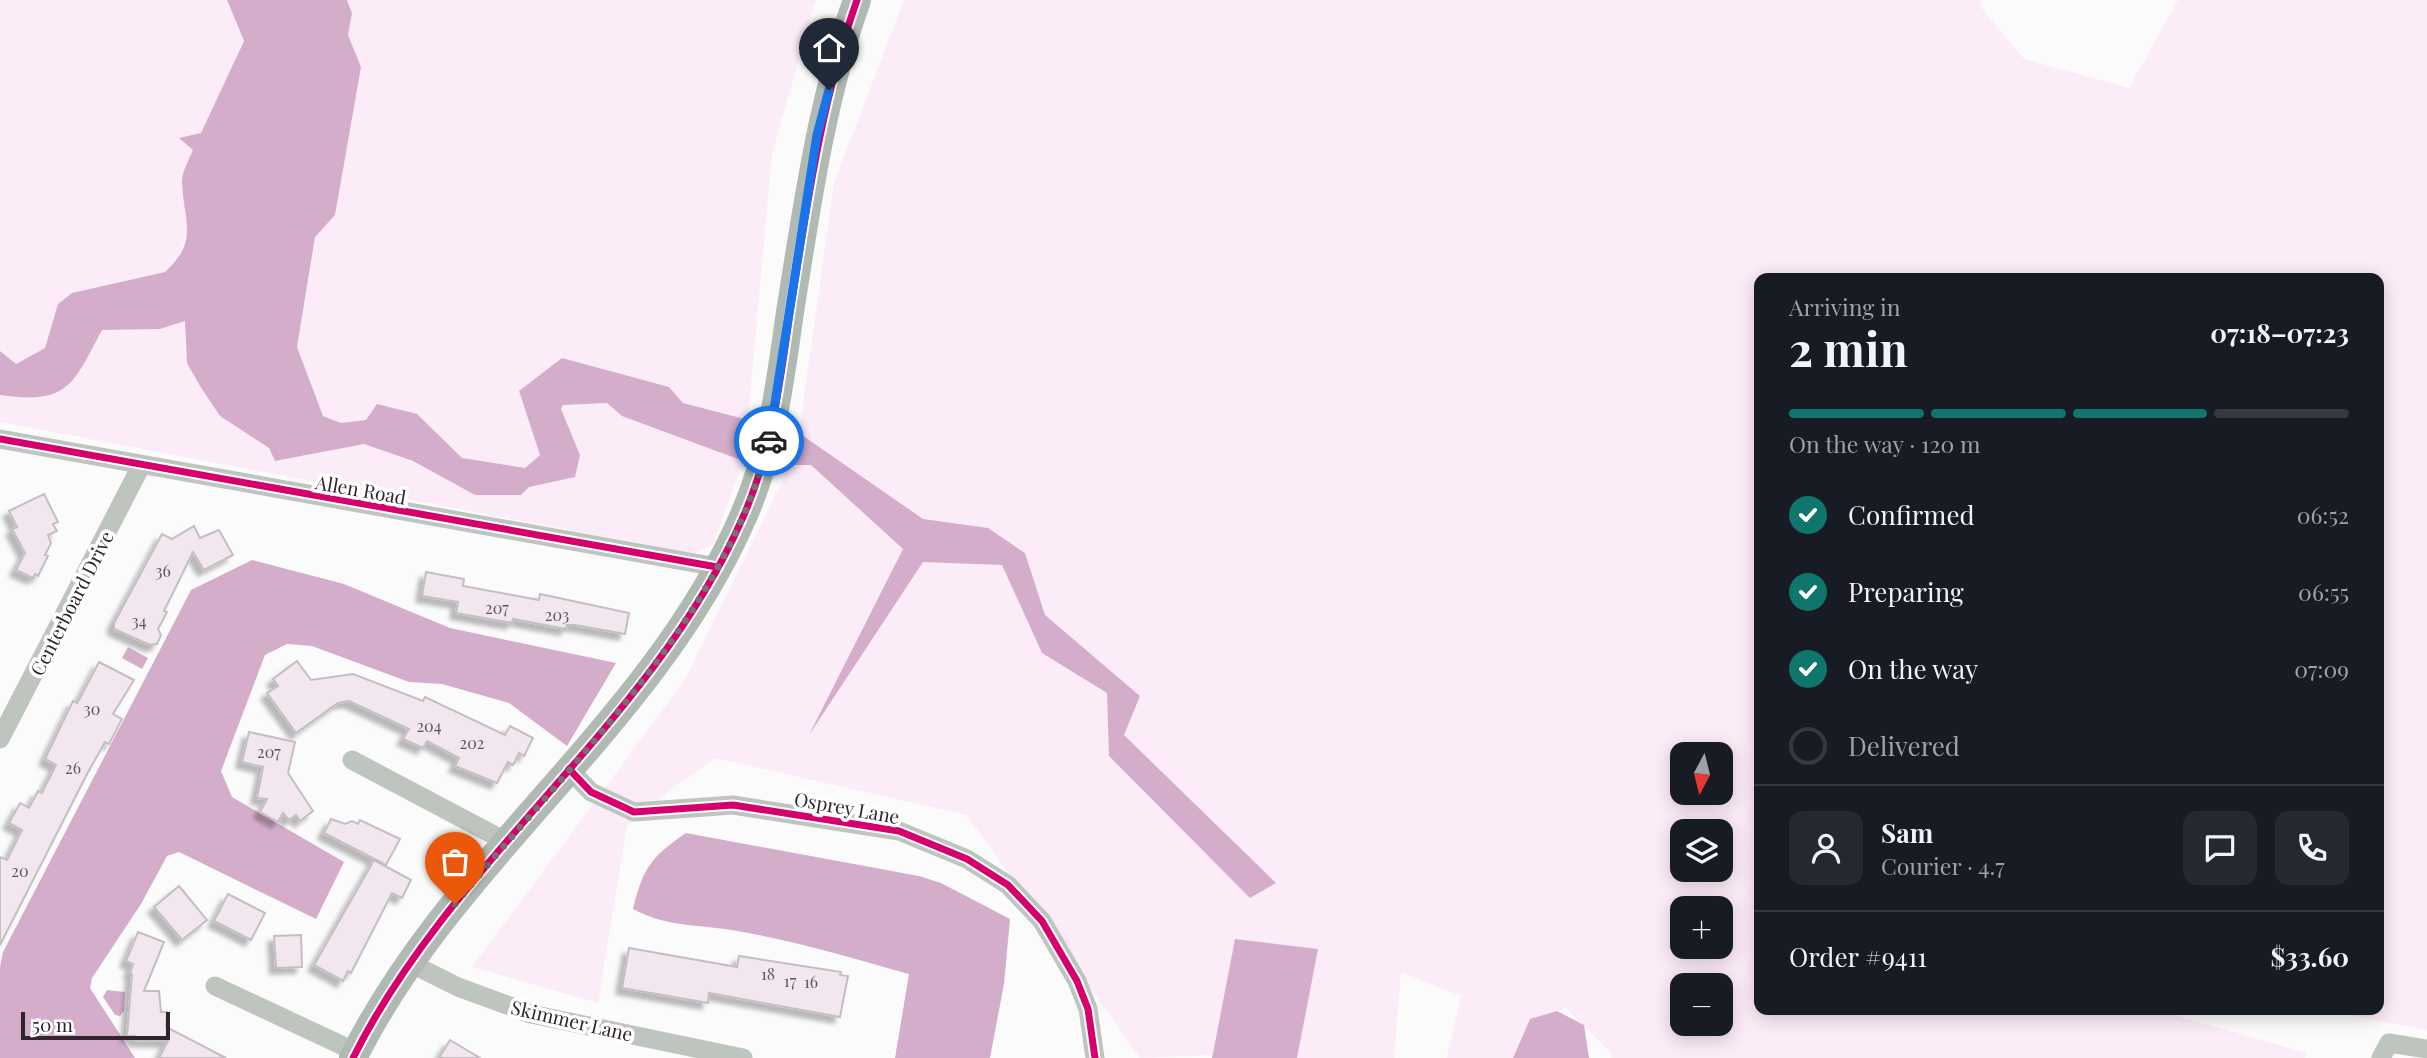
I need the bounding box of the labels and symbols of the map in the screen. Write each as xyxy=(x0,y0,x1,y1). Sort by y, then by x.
pin xyxy=(799,18,859,90)
courier xyxy=(734,406,804,476)
street label: Allen Road xyxy=(313,468,408,510)
street label: Centerboard Drive xyxy=(23,526,119,680)
house number: 36 xyxy=(155,560,171,581)
house number: 207 xyxy=(485,597,509,618)
house number: 203 xyxy=(545,604,569,625)
house number: 34 xyxy=(131,610,147,631)
house number: 30 xyxy=(84,698,100,719)
house number: 204 xyxy=(416,715,442,736)
house number: 202 xyxy=(460,732,484,753)
house number: 207 xyxy=(257,741,281,762)
north arrow xyxy=(1670,742,1732,805)
house number: 26 xyxy=(65,757,81,778)
street label: Osprey Lane xyxy=(792,785,902,829)
pin xyxy=(425,832,485,904)
house number: 20 xyxy=(11,860,29,881)
house number: 18 xyxy=(761,963,775,984)
house number: 17 xyxy=(784,970,797,991)
house number: 16 xyxy=(804,971,818,992)
street label: Skimmer Lane xyxy=(509,993,635,1047)
scale bar xyxy=(21,1009,170,1041)

